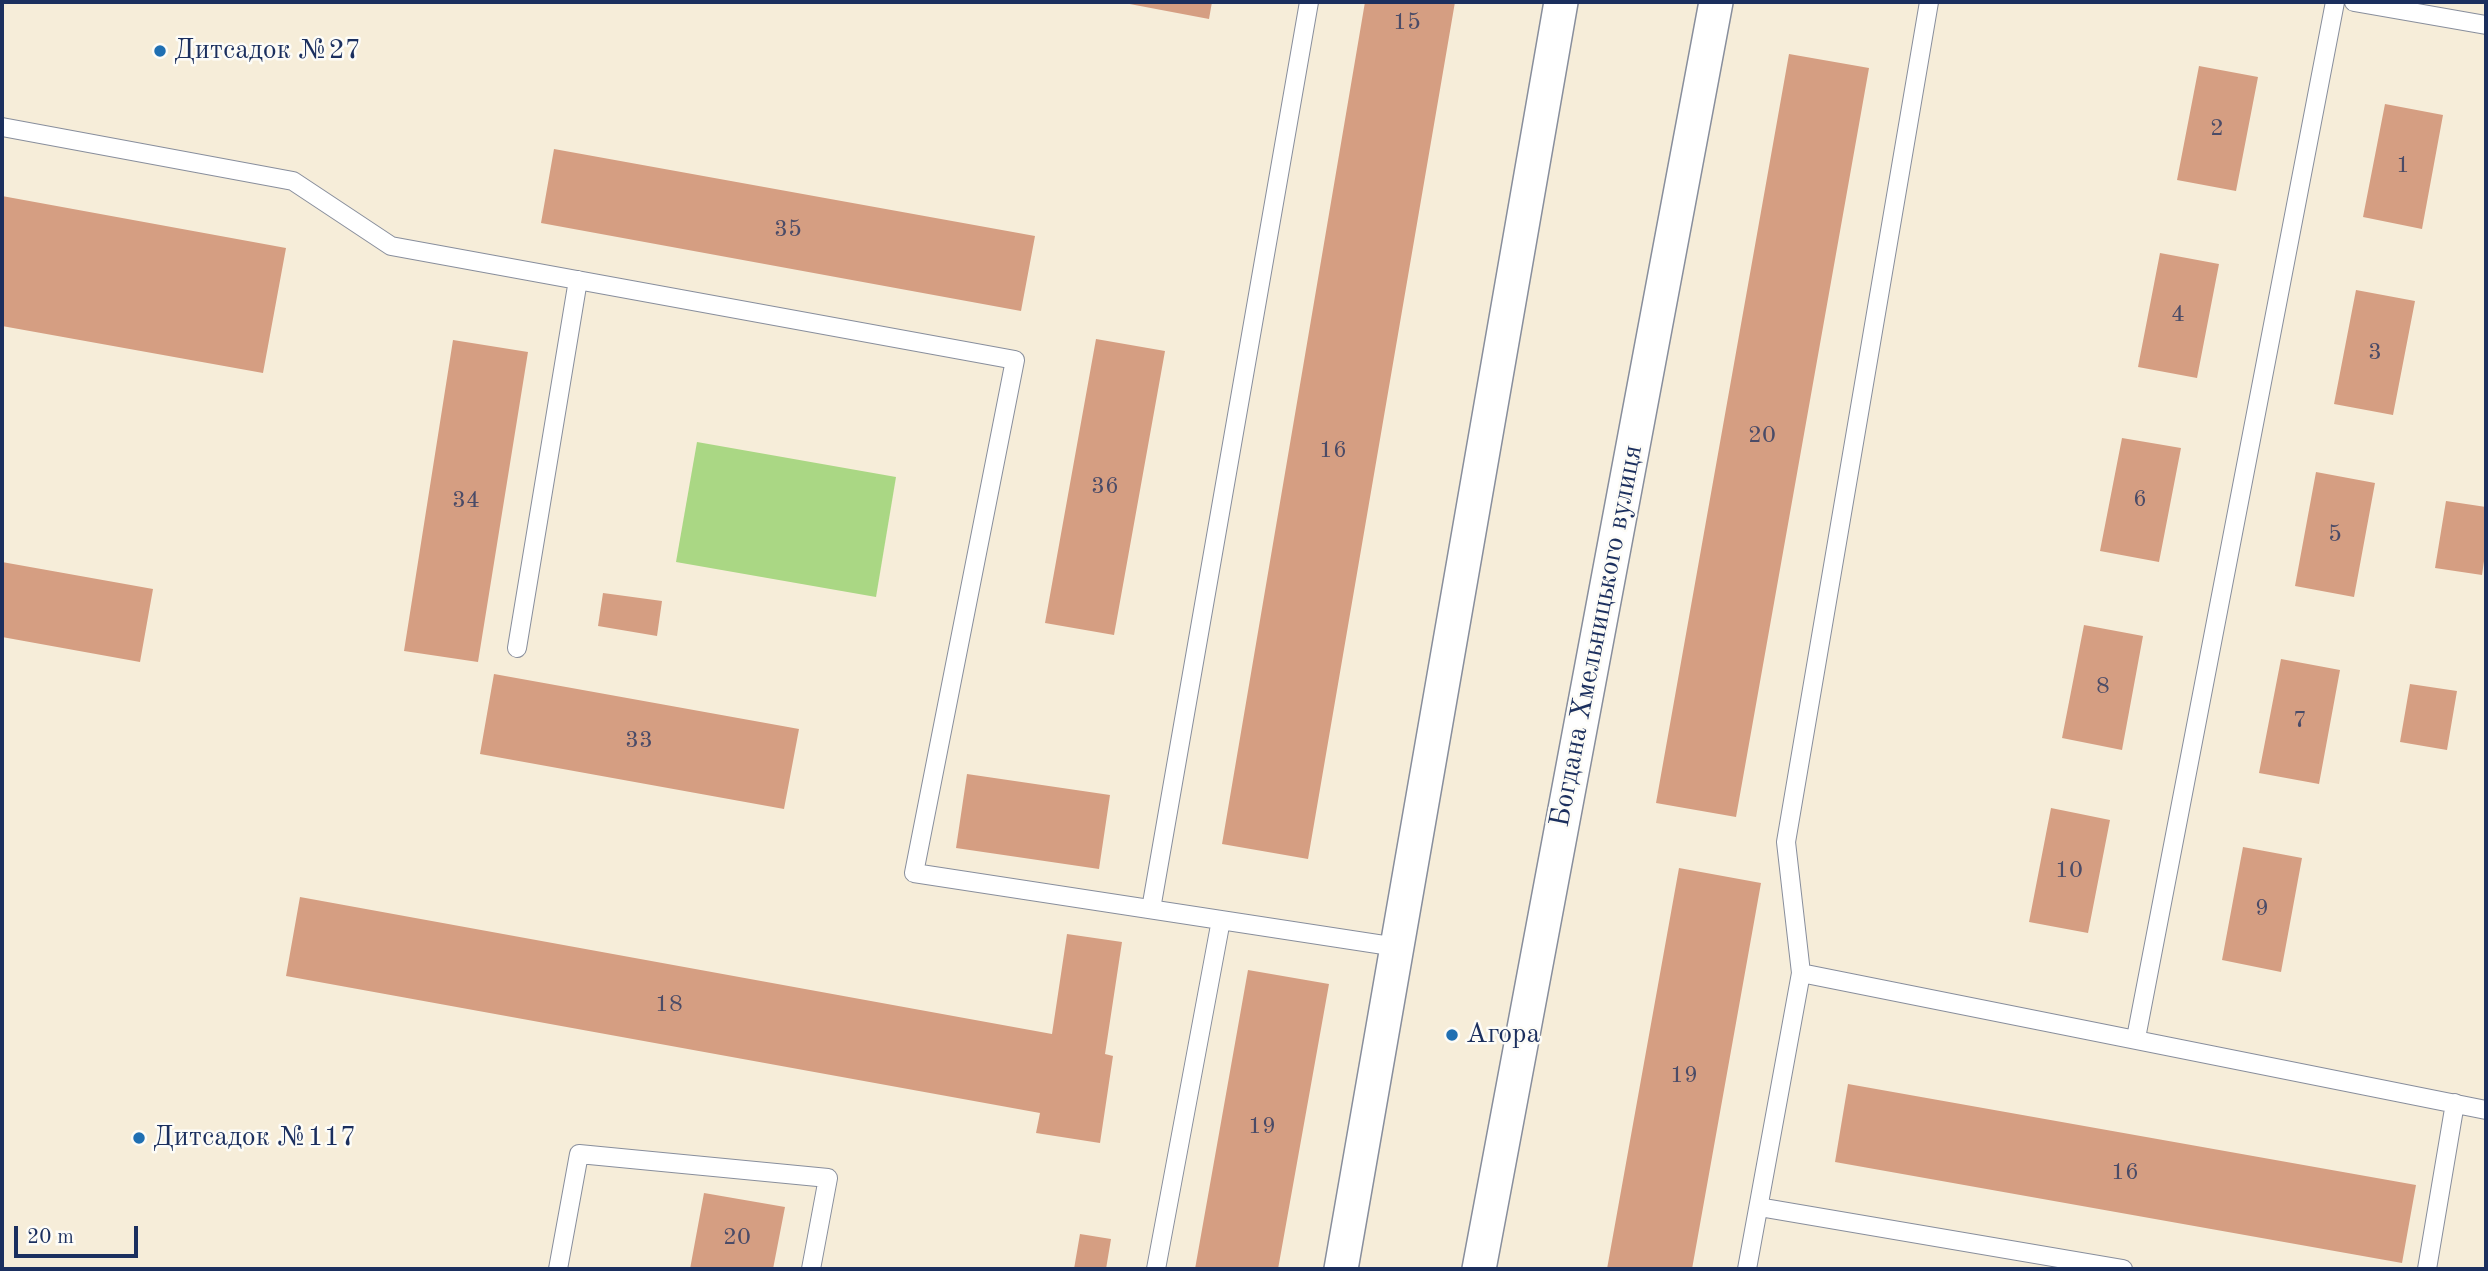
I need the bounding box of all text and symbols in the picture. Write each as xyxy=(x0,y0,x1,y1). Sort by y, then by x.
house number: 15 xyxy=(1393,9,1421,37)
place label: Дитсадок №27 xyxy=(174,34,361,68)
marker: Дитсадок №27 xyxy=(152,43,168,59)
house number: 2 xyxy=(2210,115,2224,143)
house number: 1 xyxy=(2396,152,2410,180)
house number: 35 xyxy=(774,216,802,244)
house number: 4 xyxy=(2171,301,2185,329)
house number: 3 xyxy=(2368,339,2382,367)
house number: 20 xyxy=(1748,422,1776,450)
house number: 16 xyxy=(1319,437,1347,465)
street label: Богдана Хмельницького вулиця xyxy=(1543,442,1651,830)
house number: 36 xyxy=(1091,473,1119,501)
house number: 6 xyxy=(2133,486,2147,514)
house number: 34 xyxy=(452,487,480,515)
house number: 5 xyxy=(2328,521,2342,549)
house number: 8 xyxy=(2096,673,2110,701)
house number: 7 xyxy=(2293,707,2307,735)
house number: 33 xyxy=(625,727,653,755)
house number: 10 xyxy=(2055,857,2083,885)
house number: 9 xyxy=(2255,895,2269,923)
house number: 18 xyxy=(655,991,683,1019)
place label: Агора xyxy=(1466,1018,1540,1052)
marker: Агора xyxy=(1444,1027,1460,1043)
house number: 19 xyxy=(1670,1062,1698,1090)
house number: 19 xyxy=(1248,1113,1276,1141)
place label: Дитсадок №117 xyxy=(153,1121,356,1155)
marker: Дитсадок №117 xyxy=(131,1130,147,1146)
house number: 16 xyxy=(2111,1159,2139,1187)
scale bar xyxy=(18,1212,142,1256)
house number: 20 xyxy=(723,1224,751,1252)
text: 20 m xyxy=(27,1227,74,1248)

